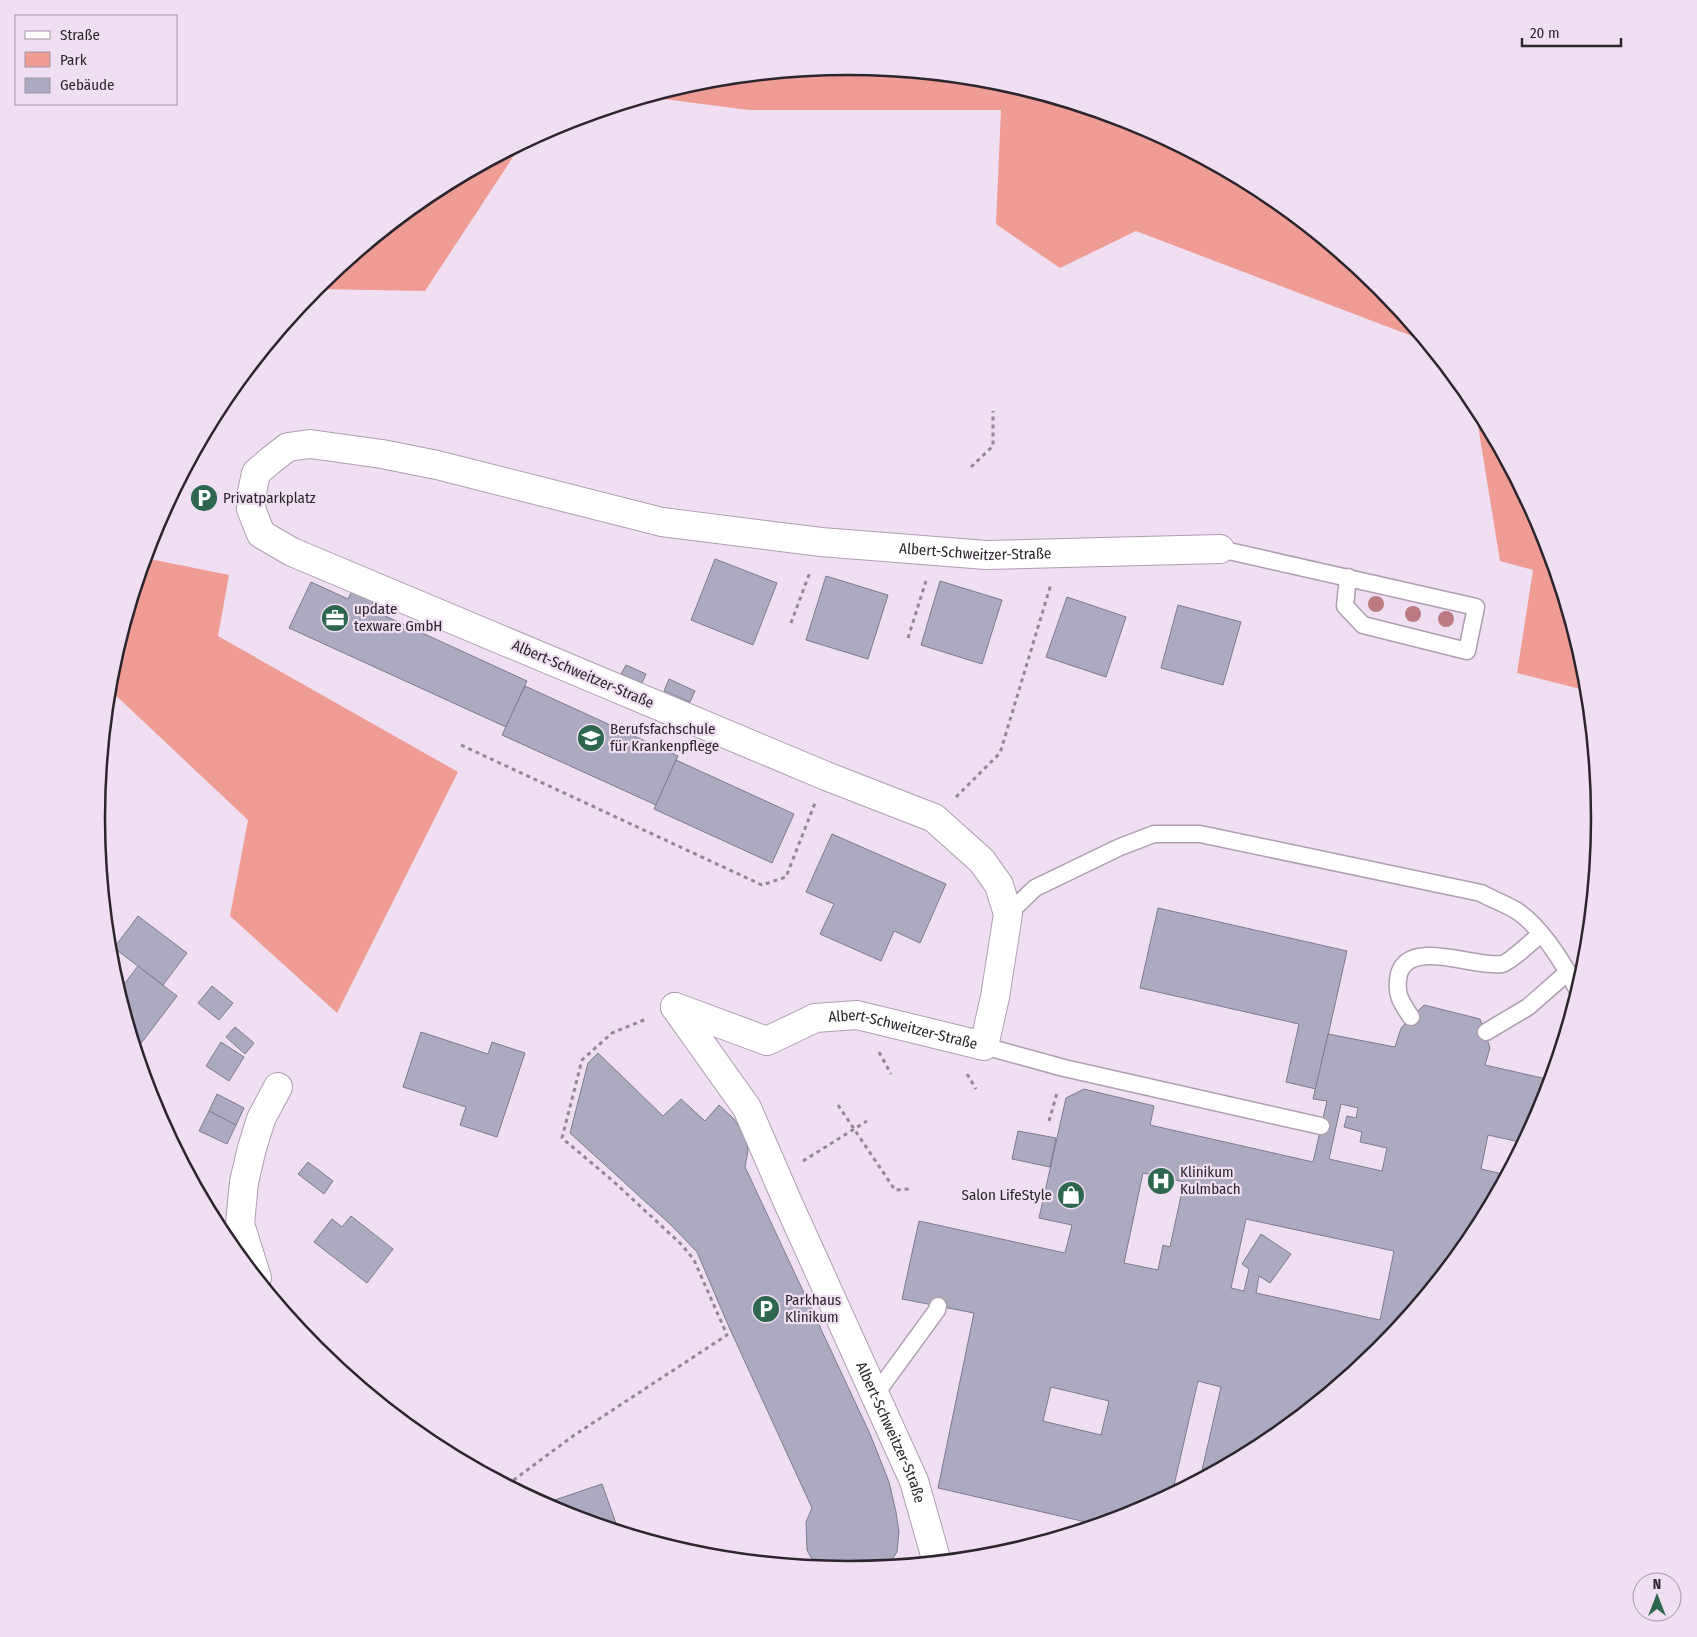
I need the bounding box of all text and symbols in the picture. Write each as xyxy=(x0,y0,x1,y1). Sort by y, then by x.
legend xyxy=(15,15,178,105)
scale bar xyxy=(1522,15,1621,47)
text: 20 m xyxy=(1530,24,1560,42)
text: Straße xyxy=(60,26,100,44)
text: Park xyxy=(60,51,87,69)
text: Gebäude xyxy=(60,76,115,94)
parking icon: Privatparkplatz xyxy=(189,483,219,513)
place label: Privatparkplatz xyxy=(223,489,316,507)
street label: Albert-Schweitzer-Straße xyxy=(898,539,1052,564)
place label: update texware GmbH xyxy=(354,600,442,635)
office icon: update texware GmbH xyxy=(320,603,350,633)
street label: Albert-Schweitzer-Straße xyxy=(509,636,657,712)
place label: Berufsfachschule für Krankenpflege xyxy=(610,720,719,755)
school or university icon: Berufsfachschule für Krankenpflege xyxy=(576,723,606,753)
street label: Albert-Schweitzer-Straße xyxy=(828,1006,979,1053)
place label: Klinikum Kulmbach xyxy=(1180,1163,1241,1198)
hospital icon: Klinikum Kulmbach xyxy=(1146,1166,1176,1196)
shop icon: Salon LifeStyle xyxy=(1056,1180,1086,1210)
place label: Salon LifeStyle xyxy=(962,1186,1052,1204)
place label: Parkhaus Klinikum xyxy=(785,1291,841,1326)
parking icon: Parkhaus Klinikum xyxy=(751,1294,781,1324)
street label: Albert-Schweitzer-Straße xyxy=(852,1359,929,1505)
north arrow xyxy=(1632,1572,1682,1622)
text: N xyxy=(1653,1576,1661,1593)

